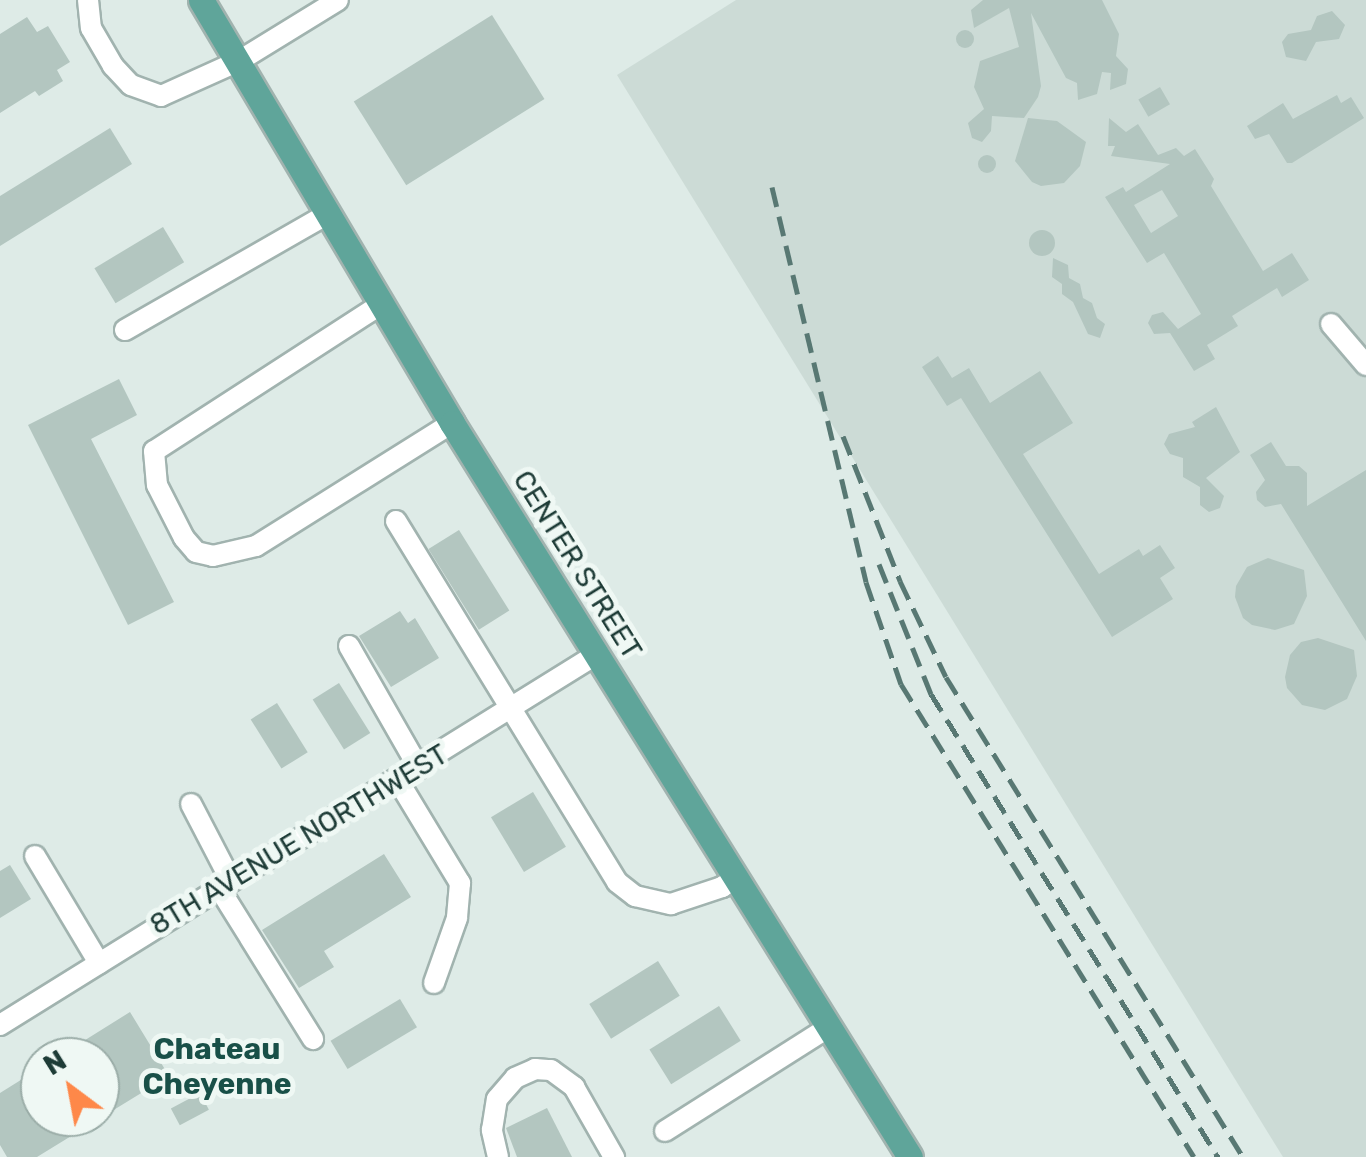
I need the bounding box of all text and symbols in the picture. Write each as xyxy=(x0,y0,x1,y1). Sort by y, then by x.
street label: CENTER STREET xyxy=(506,465,648,665)
street label: 8TH AVENUE NORTHWEST xyxy=(144,738,454,942)
district label: Chateau Cheyenne xyxy=(142,1031,292,1102)
north arrow xyxy=(20,1037,120,1137)
text: N xyxy=(38,1044,72,1082)

